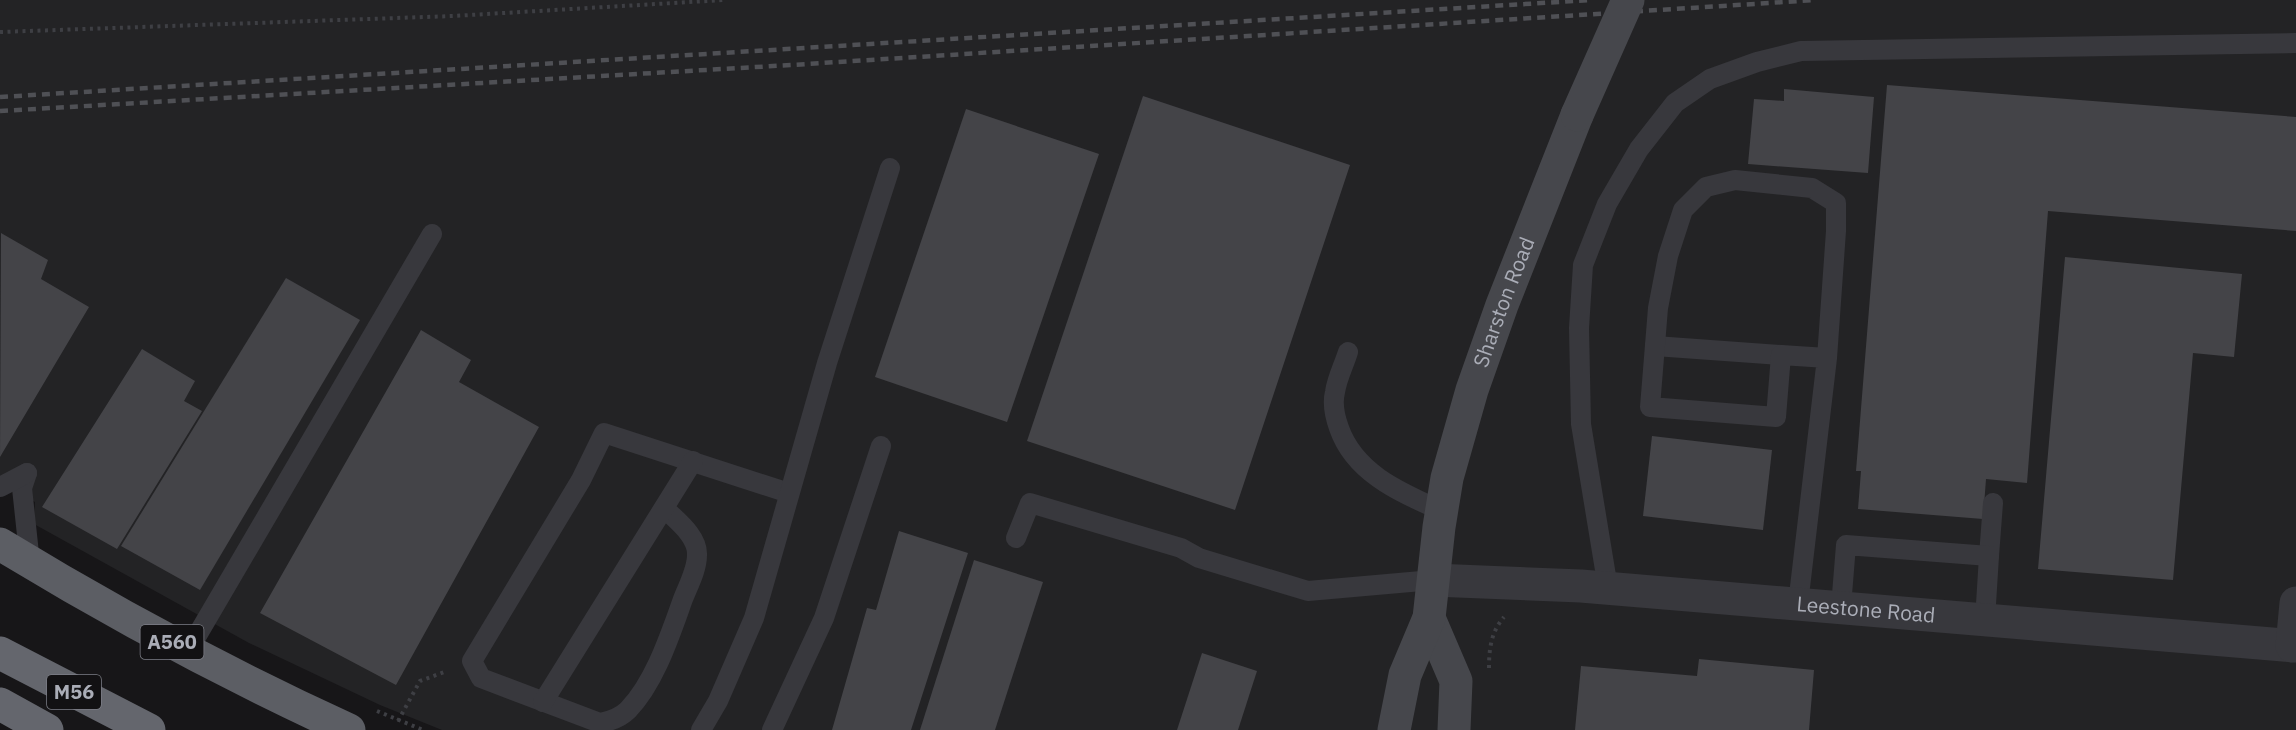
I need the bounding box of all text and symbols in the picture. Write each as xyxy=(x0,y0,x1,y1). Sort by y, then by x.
street label: Sharston Road xyxy=(1466,233,1541,371)
street label: Leestone Road xyxy=(1795,589,1937,629)
road number: A560 xyxy=(140,625,204,659)
road number: M56 xyxy=(47,675,101,709)

